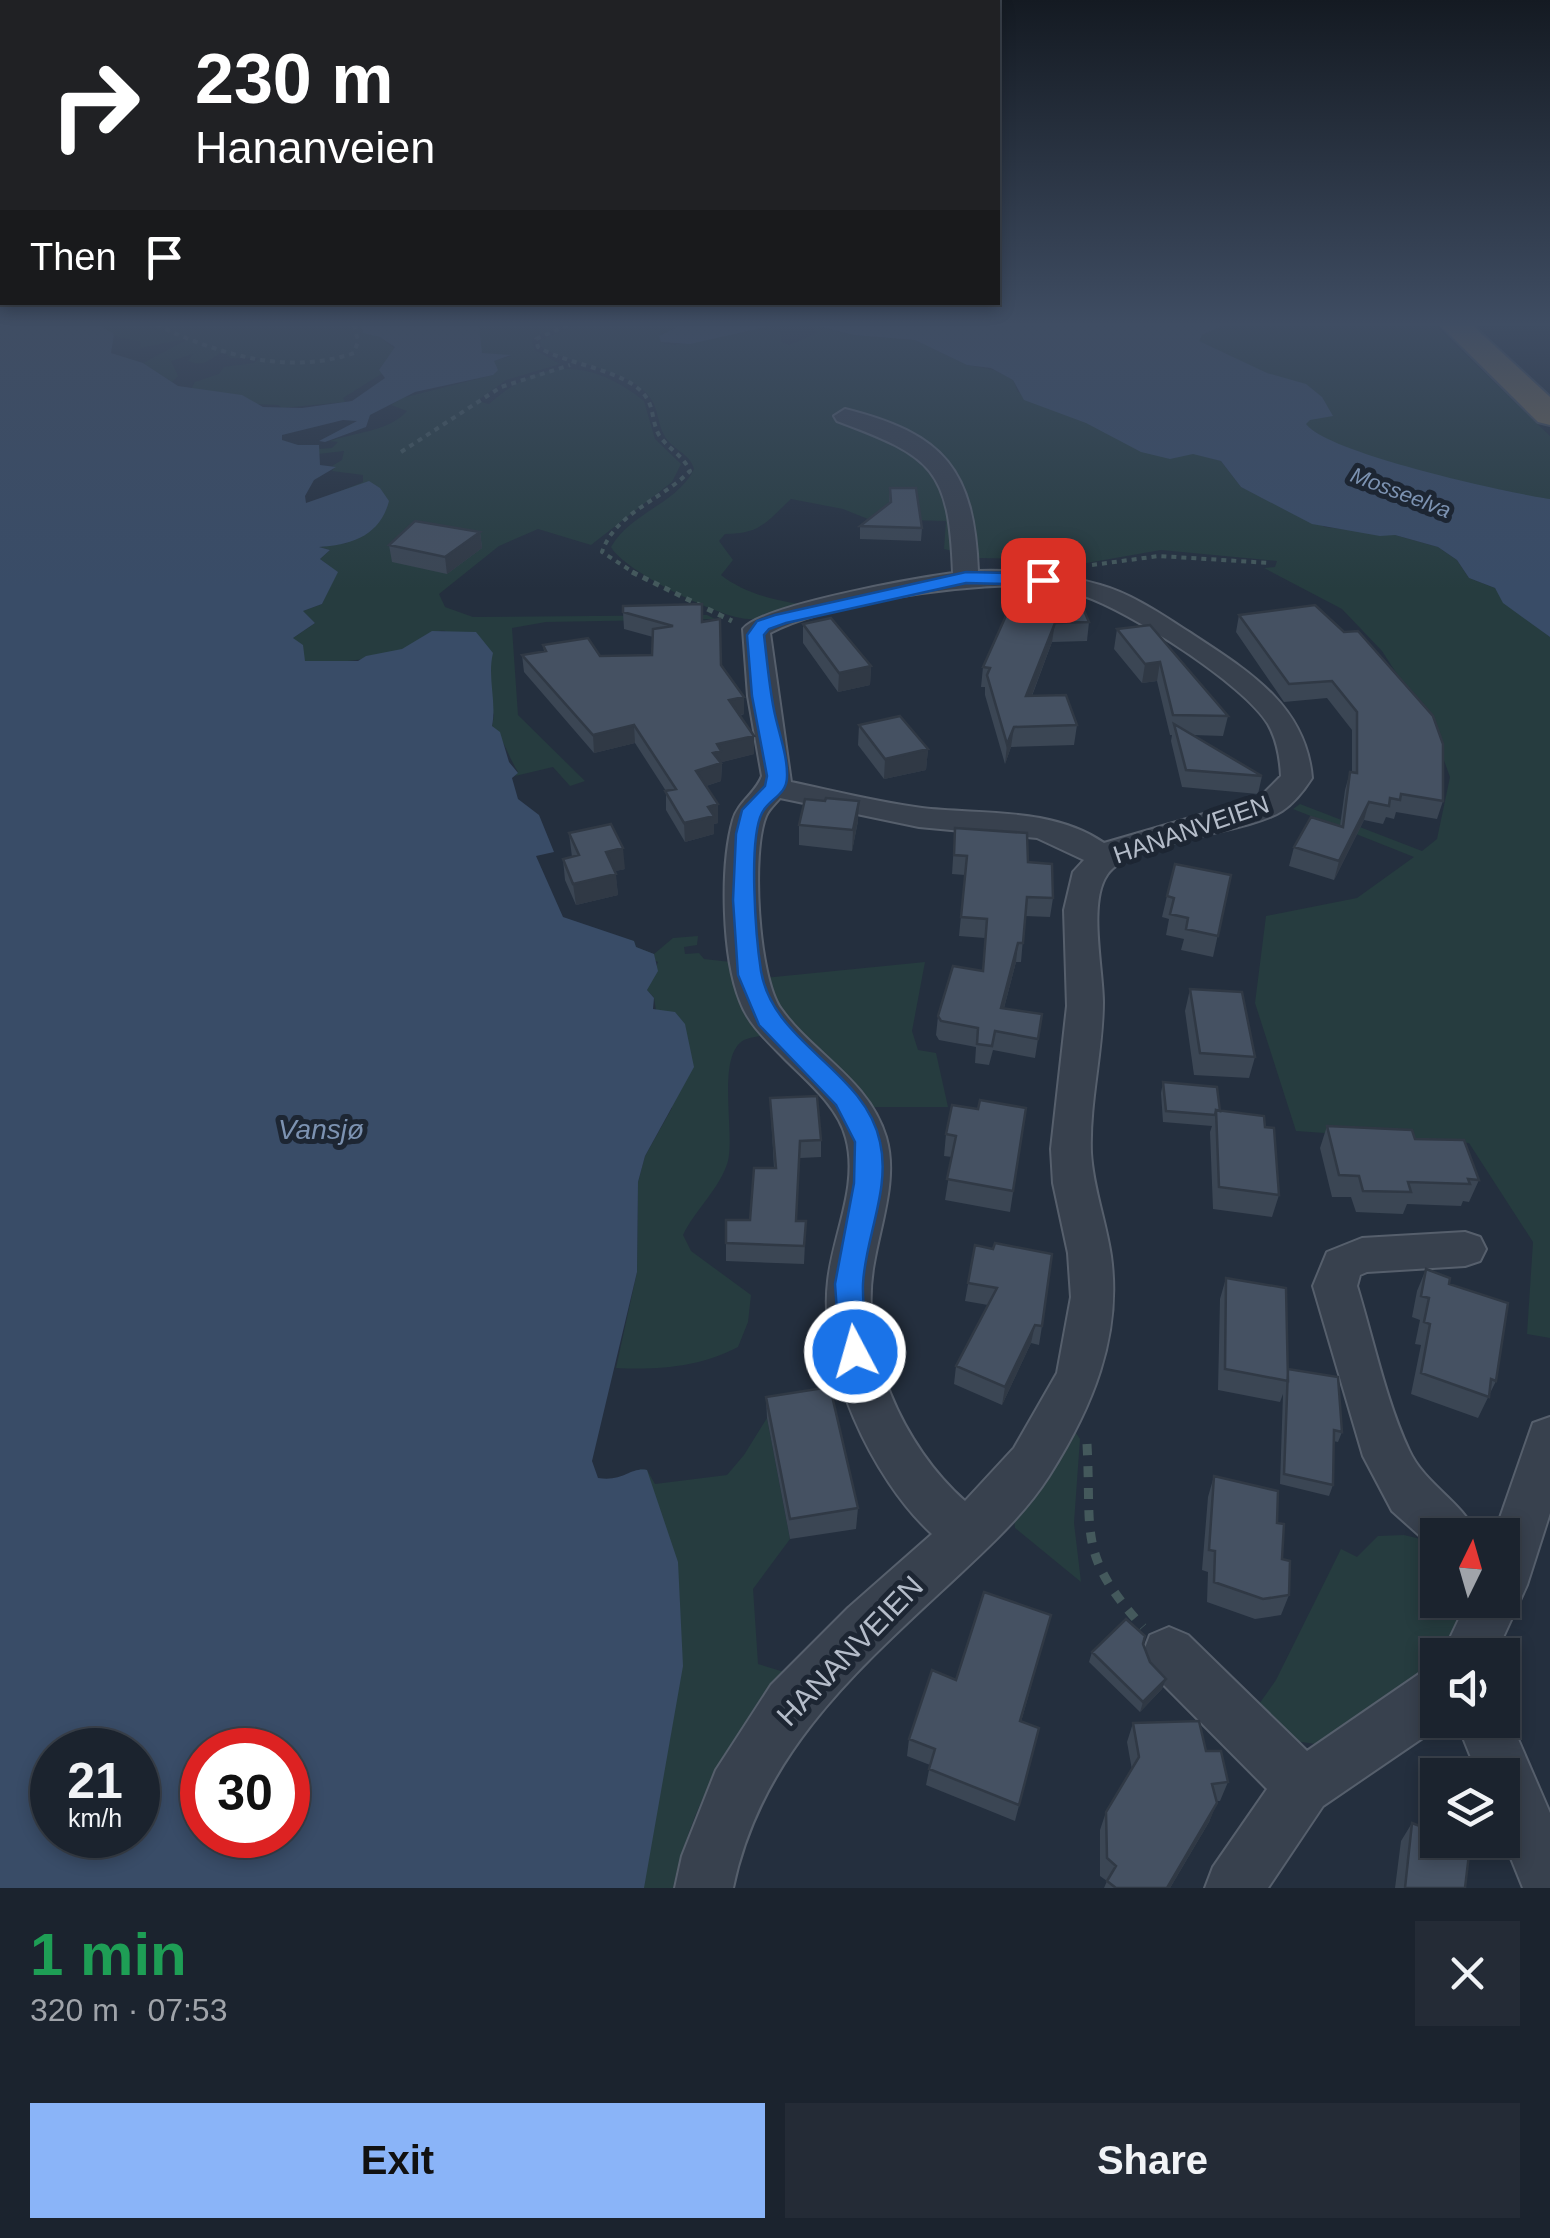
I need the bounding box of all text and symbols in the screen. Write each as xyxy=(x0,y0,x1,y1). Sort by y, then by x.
icon: right xyxy=(30,40,160,170)
text: 230 m xyxy=(195,40,393,118)
text: Hananveien xyxy=(195,122,435,173)
icon: arrive xyxy=(137,230,192,285)
text: Then xyxy=(30,236,117,278)
water label: Mosseelva xyxy=(1347,462,1454,523)
pin xyxy=(1001,538,1086,623)
icon: arrive xyxy=(1016,553,1071,608)
street label: HANANVEIEN xyxy=(1110,789,1272,869)
water label: Vansjø xyxy=(278,1114,364,1145)
position arrow xyxy=(803,1300,907,1404)
north arrow xyxy=(1420,1518,1520,1618)
map controls xyxy=(1420,1518,1520,1858)
street label: HANANVEIEN xyxy=(770,1569,929,1732)
button: sound xyxy=(1420,1638,1520,1738)
speed limit sign: 30 xyxy=(180,1728,310,1858)
text: 21 xyxy=(67,1753,123,1809)
button: layers xyxy=(1420,1758,1520,1858)
text: km/h xyxy=(68,1804,122,1832)
text: 1 min xyxy=(30,1921,187,1988)
button: close xyxy=(1415,1921,1520,2026)
text: 320 m · 07:53 xyxy=(30,1992,227,2028)
button: Exit xyxy=(30,2103,765,2218)
button: Share xyxy=(785,2103,1520,2218)

